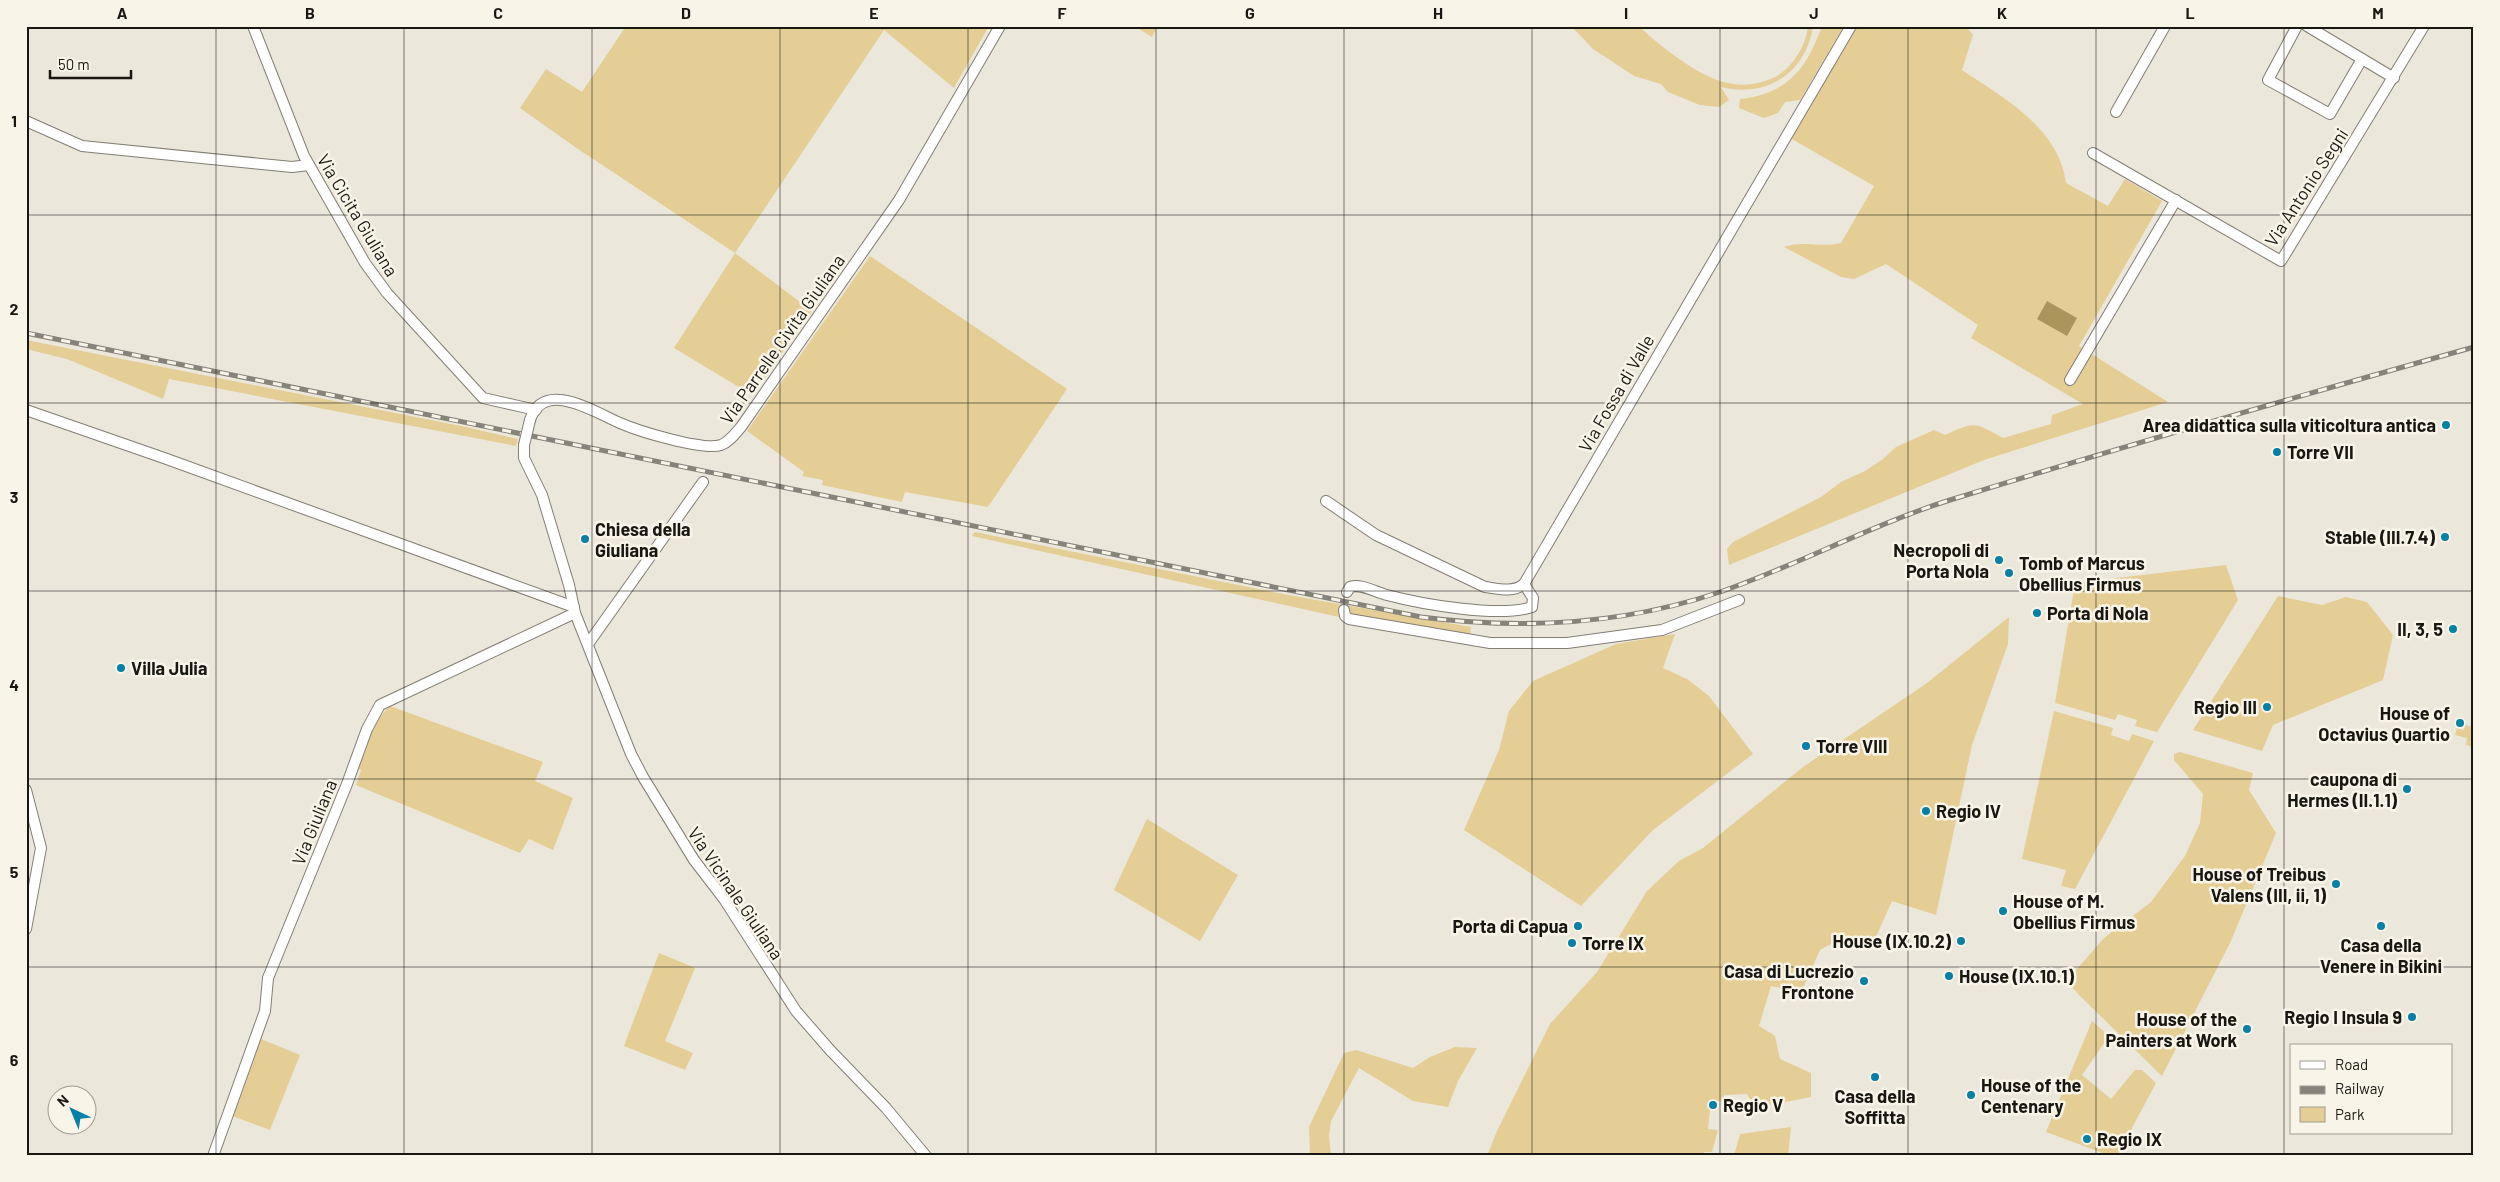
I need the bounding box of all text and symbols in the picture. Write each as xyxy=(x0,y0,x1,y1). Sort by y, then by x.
text: A xyxy=(117,3,128,22)
text: B xyxy=(305,3,315,22)
text: C xyxy=(493,3,503,22)
text: D xyxy=(681,3,691,22)
text: E xyxy=(869,3,879,22)
text: F xyxy=(1058,3,1067,22)
text: G xyxy=(1245,3,1255,22)
text: H xyxy=(1433,3,1443,22)
text: I xyxy=(1624,3,1628,22)
text: J xyxy=(1809,3,1819,22)
text: K xyxy=(1997,3,2007,22)
text: L xyxy=(2185,3,2195,22)
text: M xyxy=(2372,3,2384,22)
scale bar xyxy=(50,48,131,80)
text: 50 m xyxy=(58,55,90,73)
text: 1 xyxy=(11,111,17,130)
street label: Via Antonio Segni xyxy=(2260,124,2352,250)
street label: Via Cicita Giuliana xyxy=(313,150,403,280)
street label: Via Parrelle Civita Giuliana xyxy=(715,250,849,428)
text: 2 xyxy=(10,299,19,318)
street label: Via Fossa di Valle xyxy=(1573,330,1659,456)
place label: Area didattica sulla viticoltura antica xyxy=(2143,414,2436,436)
marker: Area didattica sulla viticoltura antica xyxy=(2440,419,2452,431)
place label: Torre VII xyxy=(2287,441,2354,463)
marker: Torre VII xyxy=(2271,446,2283,458)
text: 3 xyxy=(10,487,18,506)
place label: Chiesa della Giuliana xyxy=(595,518,691,561)
place label: Stable (III.7.4) xyxy=(2325,526,2436,548)
marker: Stable (III.7.4) xyxy=(2439,531,2451,543)
marker: Chiesa della Giuliana xyxy=(579,533,591,545)
place label: Necropoli di Porta Nola xyxy=(1893,539,1989,582)
place label: Tomb of Marcus Obellius Firmus xyxy=(2019,552,2145,595)
marker: Necropoli di Porta Nola xyxy=(1993,554,2005,566)
marker: Tomb of Marcus Obellius Firmus xyxy=(2003,567,2015,579)
place label: Porta di Nola xyxy=(2047,602,2148,624)
marker: Porta di Nola xyxy=(2031,607,2043,619)
place label: II, 3, 5 xyxy=(2397,618,2443,640)
marker: II, 3, 5 xyxy=(2447,623,2459,635)
place label: Villa Julia xyxy=(131,657,207,679)
marker: Villa Julia xyxy=(115,662,127,674)
text: 4 xyxy=(9,675,19,694)
place label: Regio III xyxy=(2194,696,2257,718)
marker: Regio III xyxy=(2261,701,2273,713)
place label: House of Octavius Quartio xyxy=(2318,702,2450,745)
marker: House of Octavius Quartio xyxy=(2454,717,2466,729)
place label: Torre VIII xyxy=(1816,735,1887,757)
marker: Torre VIII xyxy=(1800,740,1812,752)
place label: caupona di Hermes (II.1.1) xyxy=(2287,768,2398,811)
street label: Via Giuliana xyxy=(287,776,341,868)
marker: caupona di Hermes (II.1.1) xyxy=(2401,783,2413,795)
place label: Regio IV xyxy=(1936,800,2001,822)
marker: Regio IV xyxy=(1920,805,1932,817)
street label: Via Vicinale Giuliana xyxy=(683,822,789,964)
text: 5 xyxy=(10,862,19,881)
place label: House of Treibus Valens (III, ii, 1) xyxy=(2192,863,2327,906)
marker: House of Treibus Valens (III, ii, 1) xyxy=(2330,878,2342,890)
place label: House of M. Obellius Firmus xyxy=(2013,890,2135,933)
marker: House of M. Obellius Firmus xyxy=(1997,905,2009,917)
place label: Porta di Capua xyxy=(1452,915,1568,937)
marker: Porta di Capua xyxy=(1572,920,1584,932)
marker: Casa della Venere in Bikini xyxy=(2375,920,2387,932)
place label: House (IX.10.2) xyxy=(1832,930,1952,952)
place label: Torre IX xyxy=(1582,932,1644,954)
place label: Casa della Venere in Bikini xyxy=(2320,934,2442,977)
marker: House (IX.10.2) xyxy=(1955,935,1967,947)
marker: Torre IX xyxy=(1566,937,1578,949)
place label: Casa di Lucrezio Frontone xyxy=(1724,960,1854,1003)
place label: House (IX.10.1) xyxy=(1959,965,2075,987)
marker: House (IX.10.1) xyxy=(1943,970,1955,982)
marker: Casa di Lucrezio Frontone xyxy=(1858,975,1870,987)
place label: Regio I Insula 9 xyxy=(2284,1006,2402,1028)
place label: House of the Painters at Work xyxy=(2106,1008,2237,1051)
marker: Regio I Insula 9 xyxy=(2406,1011,2418,1023)
marker: House of the Painters at Work xyxy=(2241,1023,2253,1035)
legend xyxy=(2290,1044,2452,1134)
text: 6 xyxy=(10,1050,19,1069)
text: Road xyxy=(2335,1055,2368,1073)
marker: Casa della Soffitta xyxy=(1869,1071,1881,1083)
place label: House of the Centenary xyxy=(1981,1074,2082,1117)
text: Railway xyxy=(2335,1079,2384,1097)
north arrow xyxy=(48,1084,98,1134)
place label: Casa della Soffitta xyxy=(1835,1085,1915,1128)
marker: House of the Centenary xyxy=(1965,1089,1977,1101)
text: N xyxy=(53,1091,72,1110)
place label: Regio V xyxy=(1723,1094,1783,1116)
marker: Regio V xyxy=(1707,1099,1719,1111)
text: Park xyxy=(2335,1105,2365,1123)
place label: Regio IX xyxy=(2097,1128,2162,1150)
marker: Regio IX xyxy=(2081,1133,2093,1145)

